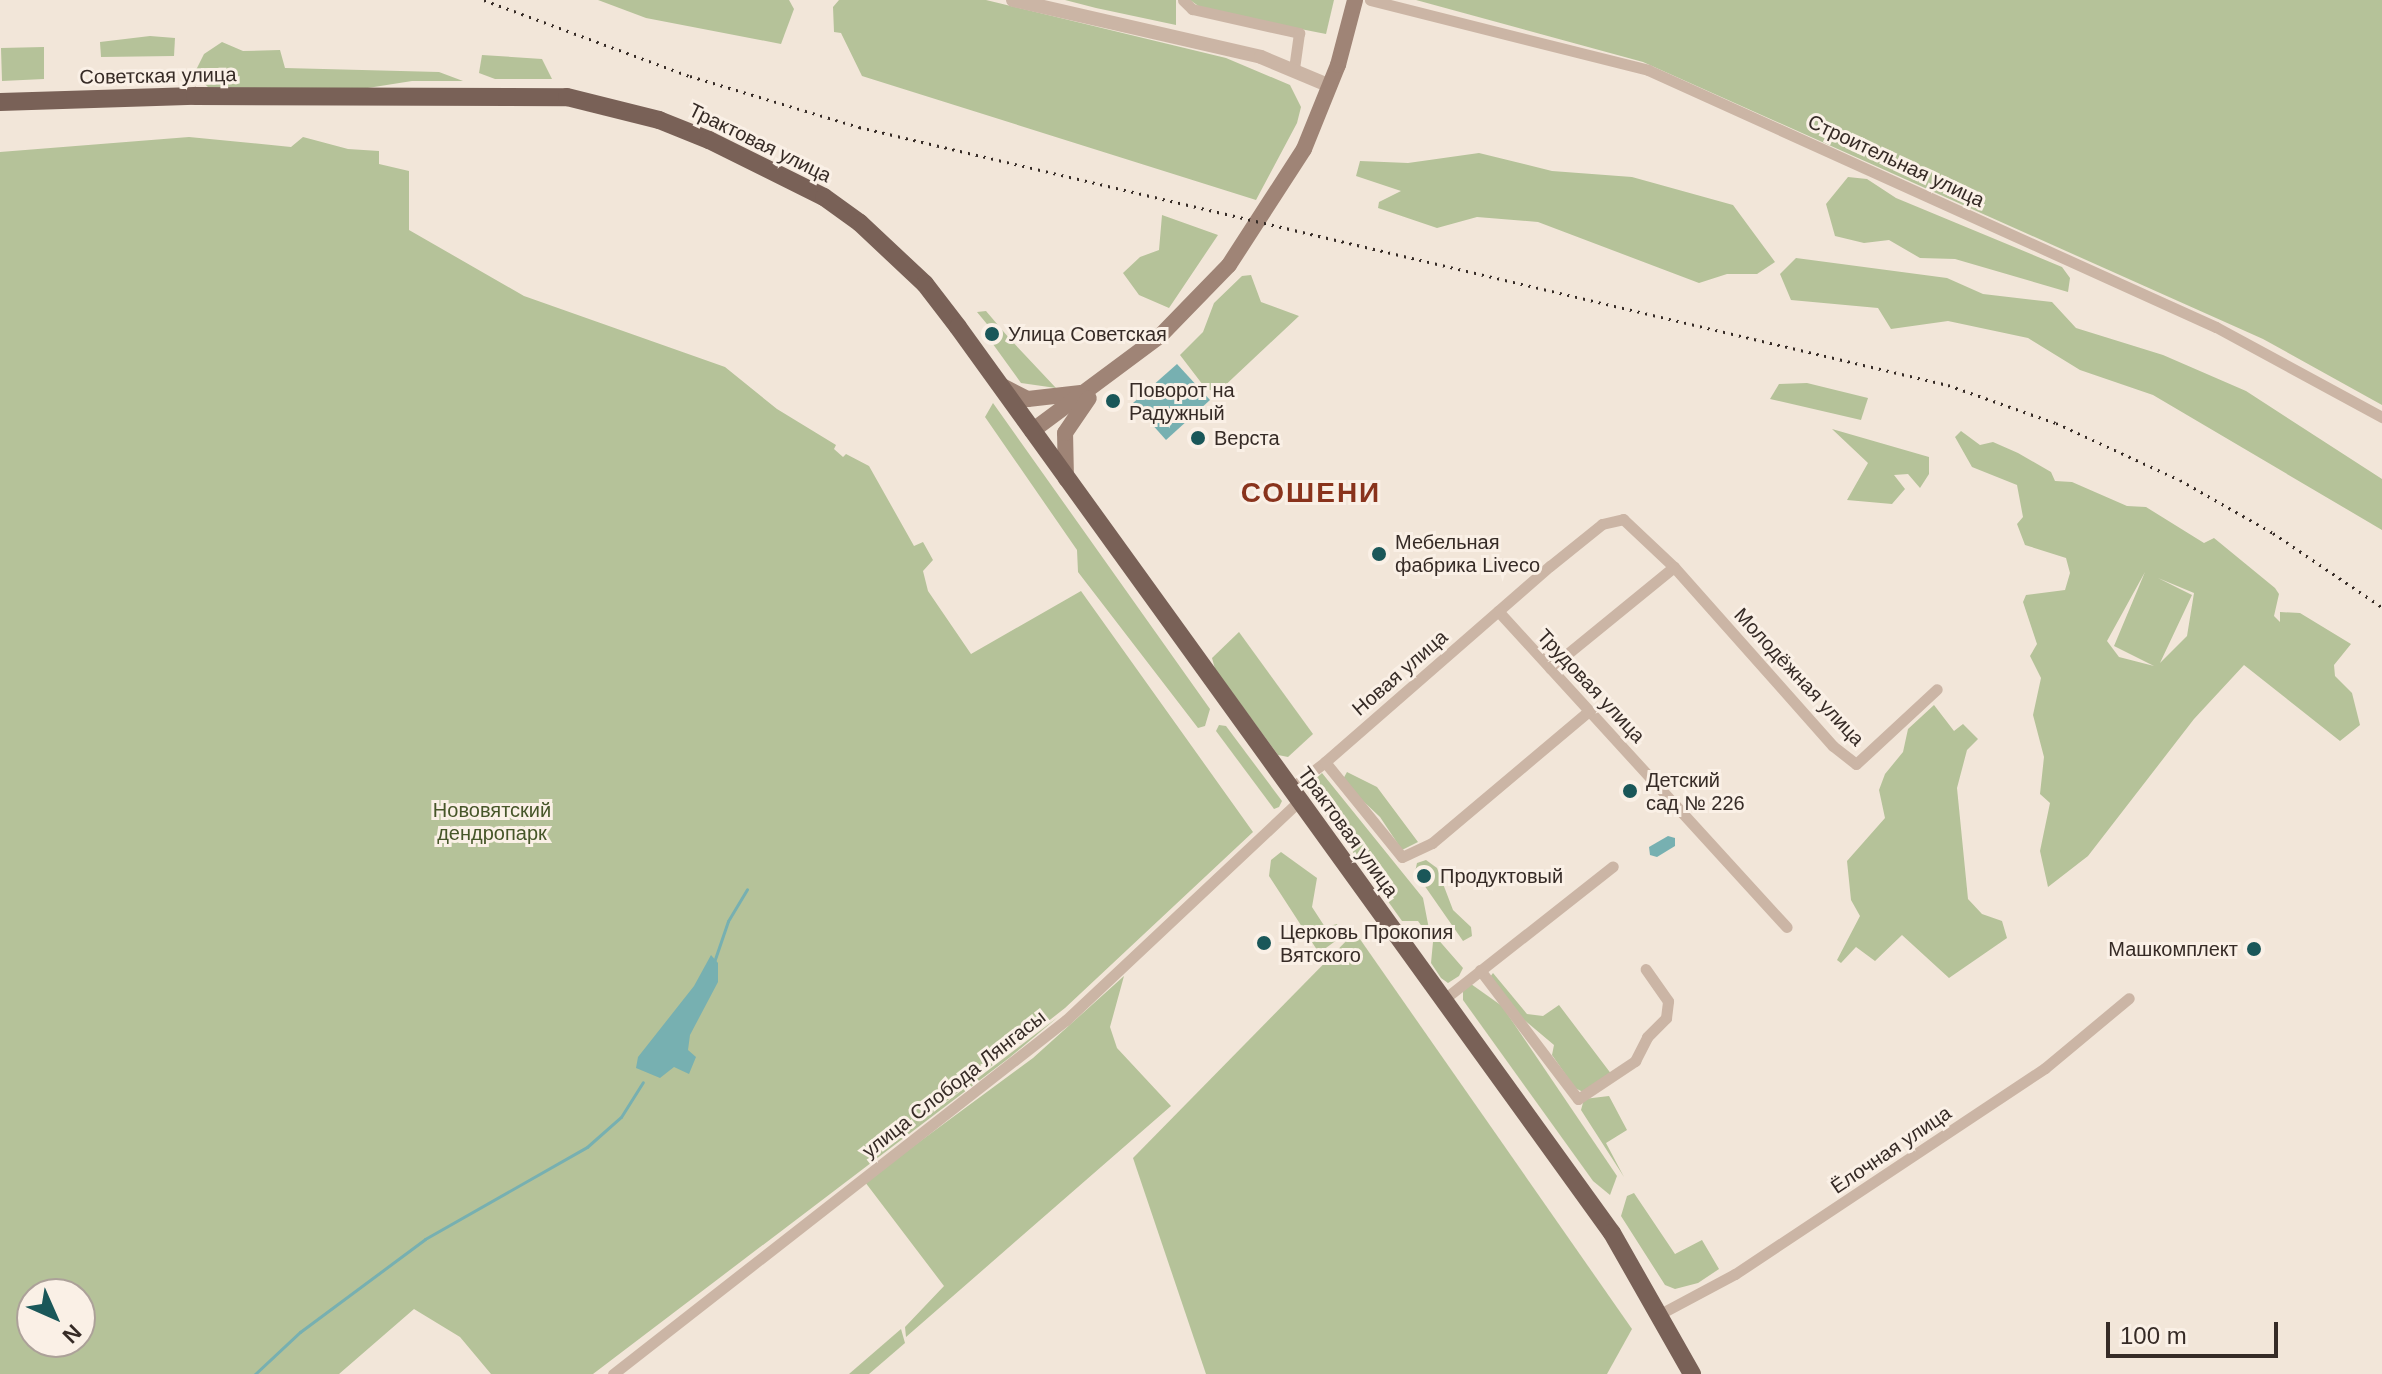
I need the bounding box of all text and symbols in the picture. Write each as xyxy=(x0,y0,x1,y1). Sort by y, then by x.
street label: Советская улица xyxy=(79,63,237,89)
street label: Трактовая улица xyxy=(685,98,835,188)
street label: Строительная улица xyxy=(1804,110,1988,212)
place label: Улица Советская xyxy=(1008,322,1167,346)
marker: Улица Советская xyxy=(983,325,1001,343)
place label: Поворот на Радужный xyxy=(1129,378,1235,425)
marker: Поворот на Радужный xyxy=(1104,392,1122,410)
place label: Верста xyxy=(1214,426,1280,450)
marker: Верста xyxy=(1189,429,1207,447)
district label: СОШЕНИ xyxy=(1241,476,1381,510)
place label: Мебельная фабрика Liveco xyxy=(1395,530,1540,577)
marker: Мебельная фабрика Liveco xyxy=(1370,545,1388,563)
street label: Молодёжная улица xyxy=(1729,603,1869,751)
street label: Трудовая улица xyxy=(1532,624,1650,748)
street label: Новая улица xyxy=(1347,625,1453,721)
street label: Трактовая улица xyxy=(1293,762,1403,902)
place label: Детский сад № 226 xyxy=(1646,768,1745,815)
marker: Детский сад № 226 xyxy=(1621,782,1639,800)
park label: Нововятский дендропарк xyxy=(433,798,551,845)
place label: Продуктовый xyxy=(1440,864,1563,888)
marker: Продуктовый xyxy=(1415,867,1433,885)
place label: Церковь Прокопия Вятского xyxy=(1280,920,1453,967)
marker: Церковь Прокопия Вятского xyxy=(1255,934,1273,952)
place label: Машкомплект xyxy=(2108,937,2238,961)
marker: Машкомплект xyxy=(2245,940,2263,958)
street label: улица Слобода Лянгасы xyxy=(858,1005,1050,1163)
street label: Ёлочная улица xyxy=(1826,1101,1956,1199)
north arrow xyxy=(16,1278,96,1358)
scale bar xyxy=(2110,1306,2282,1356)
text: N xyxy=(57,1319,86,1348)
text: 100 m xyxy=(2120,1322,2187,1349)

